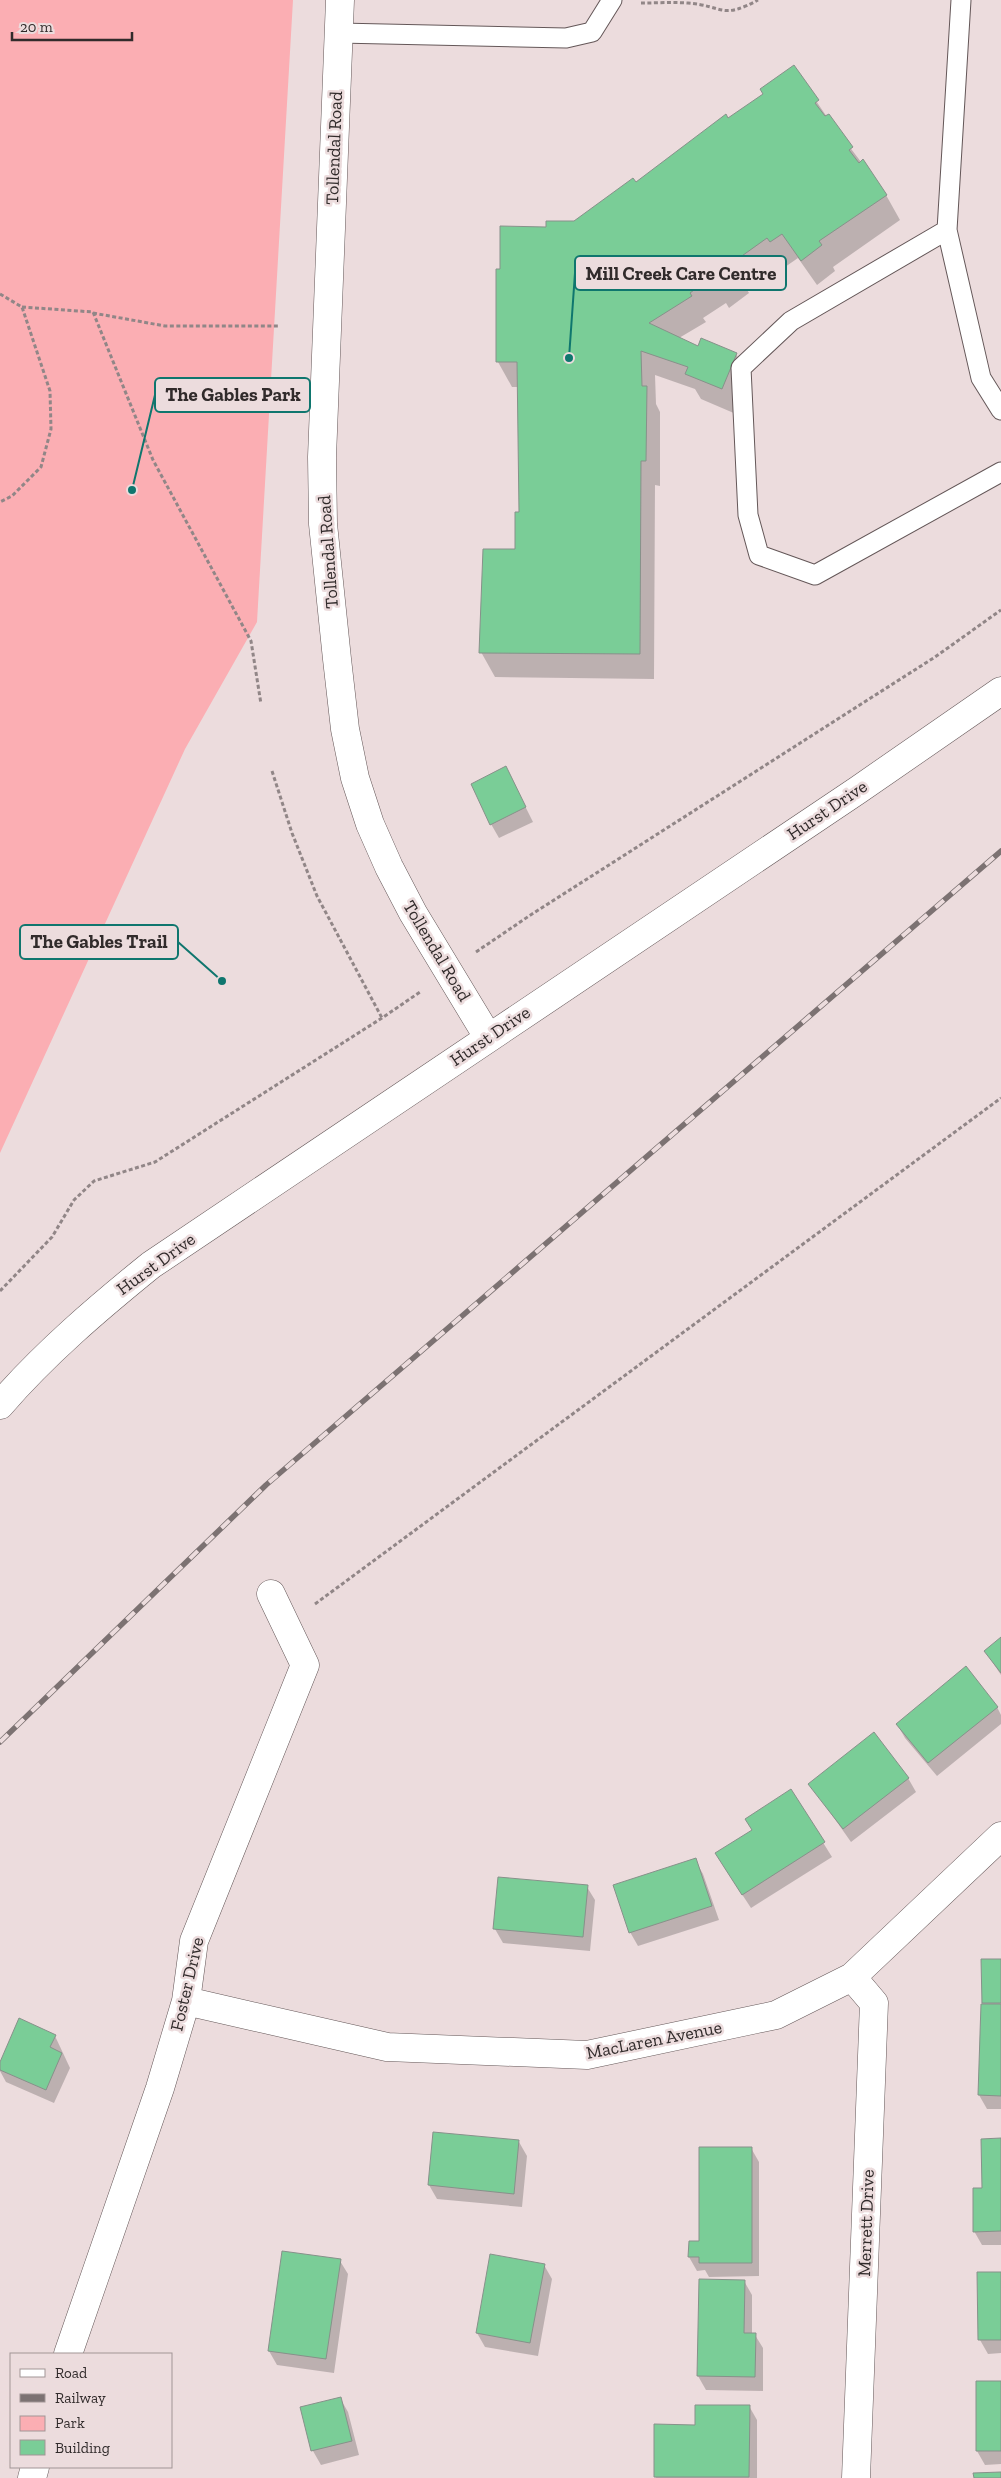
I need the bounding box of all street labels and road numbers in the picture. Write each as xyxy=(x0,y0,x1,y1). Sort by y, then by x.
street label: Tollendal Road xyxy=(321,91,347,205)
street label: Tollendal Road xyxy=(313,494,343,610)
street label: Hurst Drive xyxy=(783,775,871,845)
street label: Tollendal Road xyxy=(398,897,476,1006)
street label: Hurst Drive xyxy=(446,1001,534,1071)
street label: Hurst Drive xyxy=(112,1228,200,1300)
street label: Foster Drive xyxy=(166,1935,208,2033)
street label: MacLaren Avenue xyxy=(584,2016,724,2064)
street label: Merrett Drive xyxy=(853,2169,879,2277)

